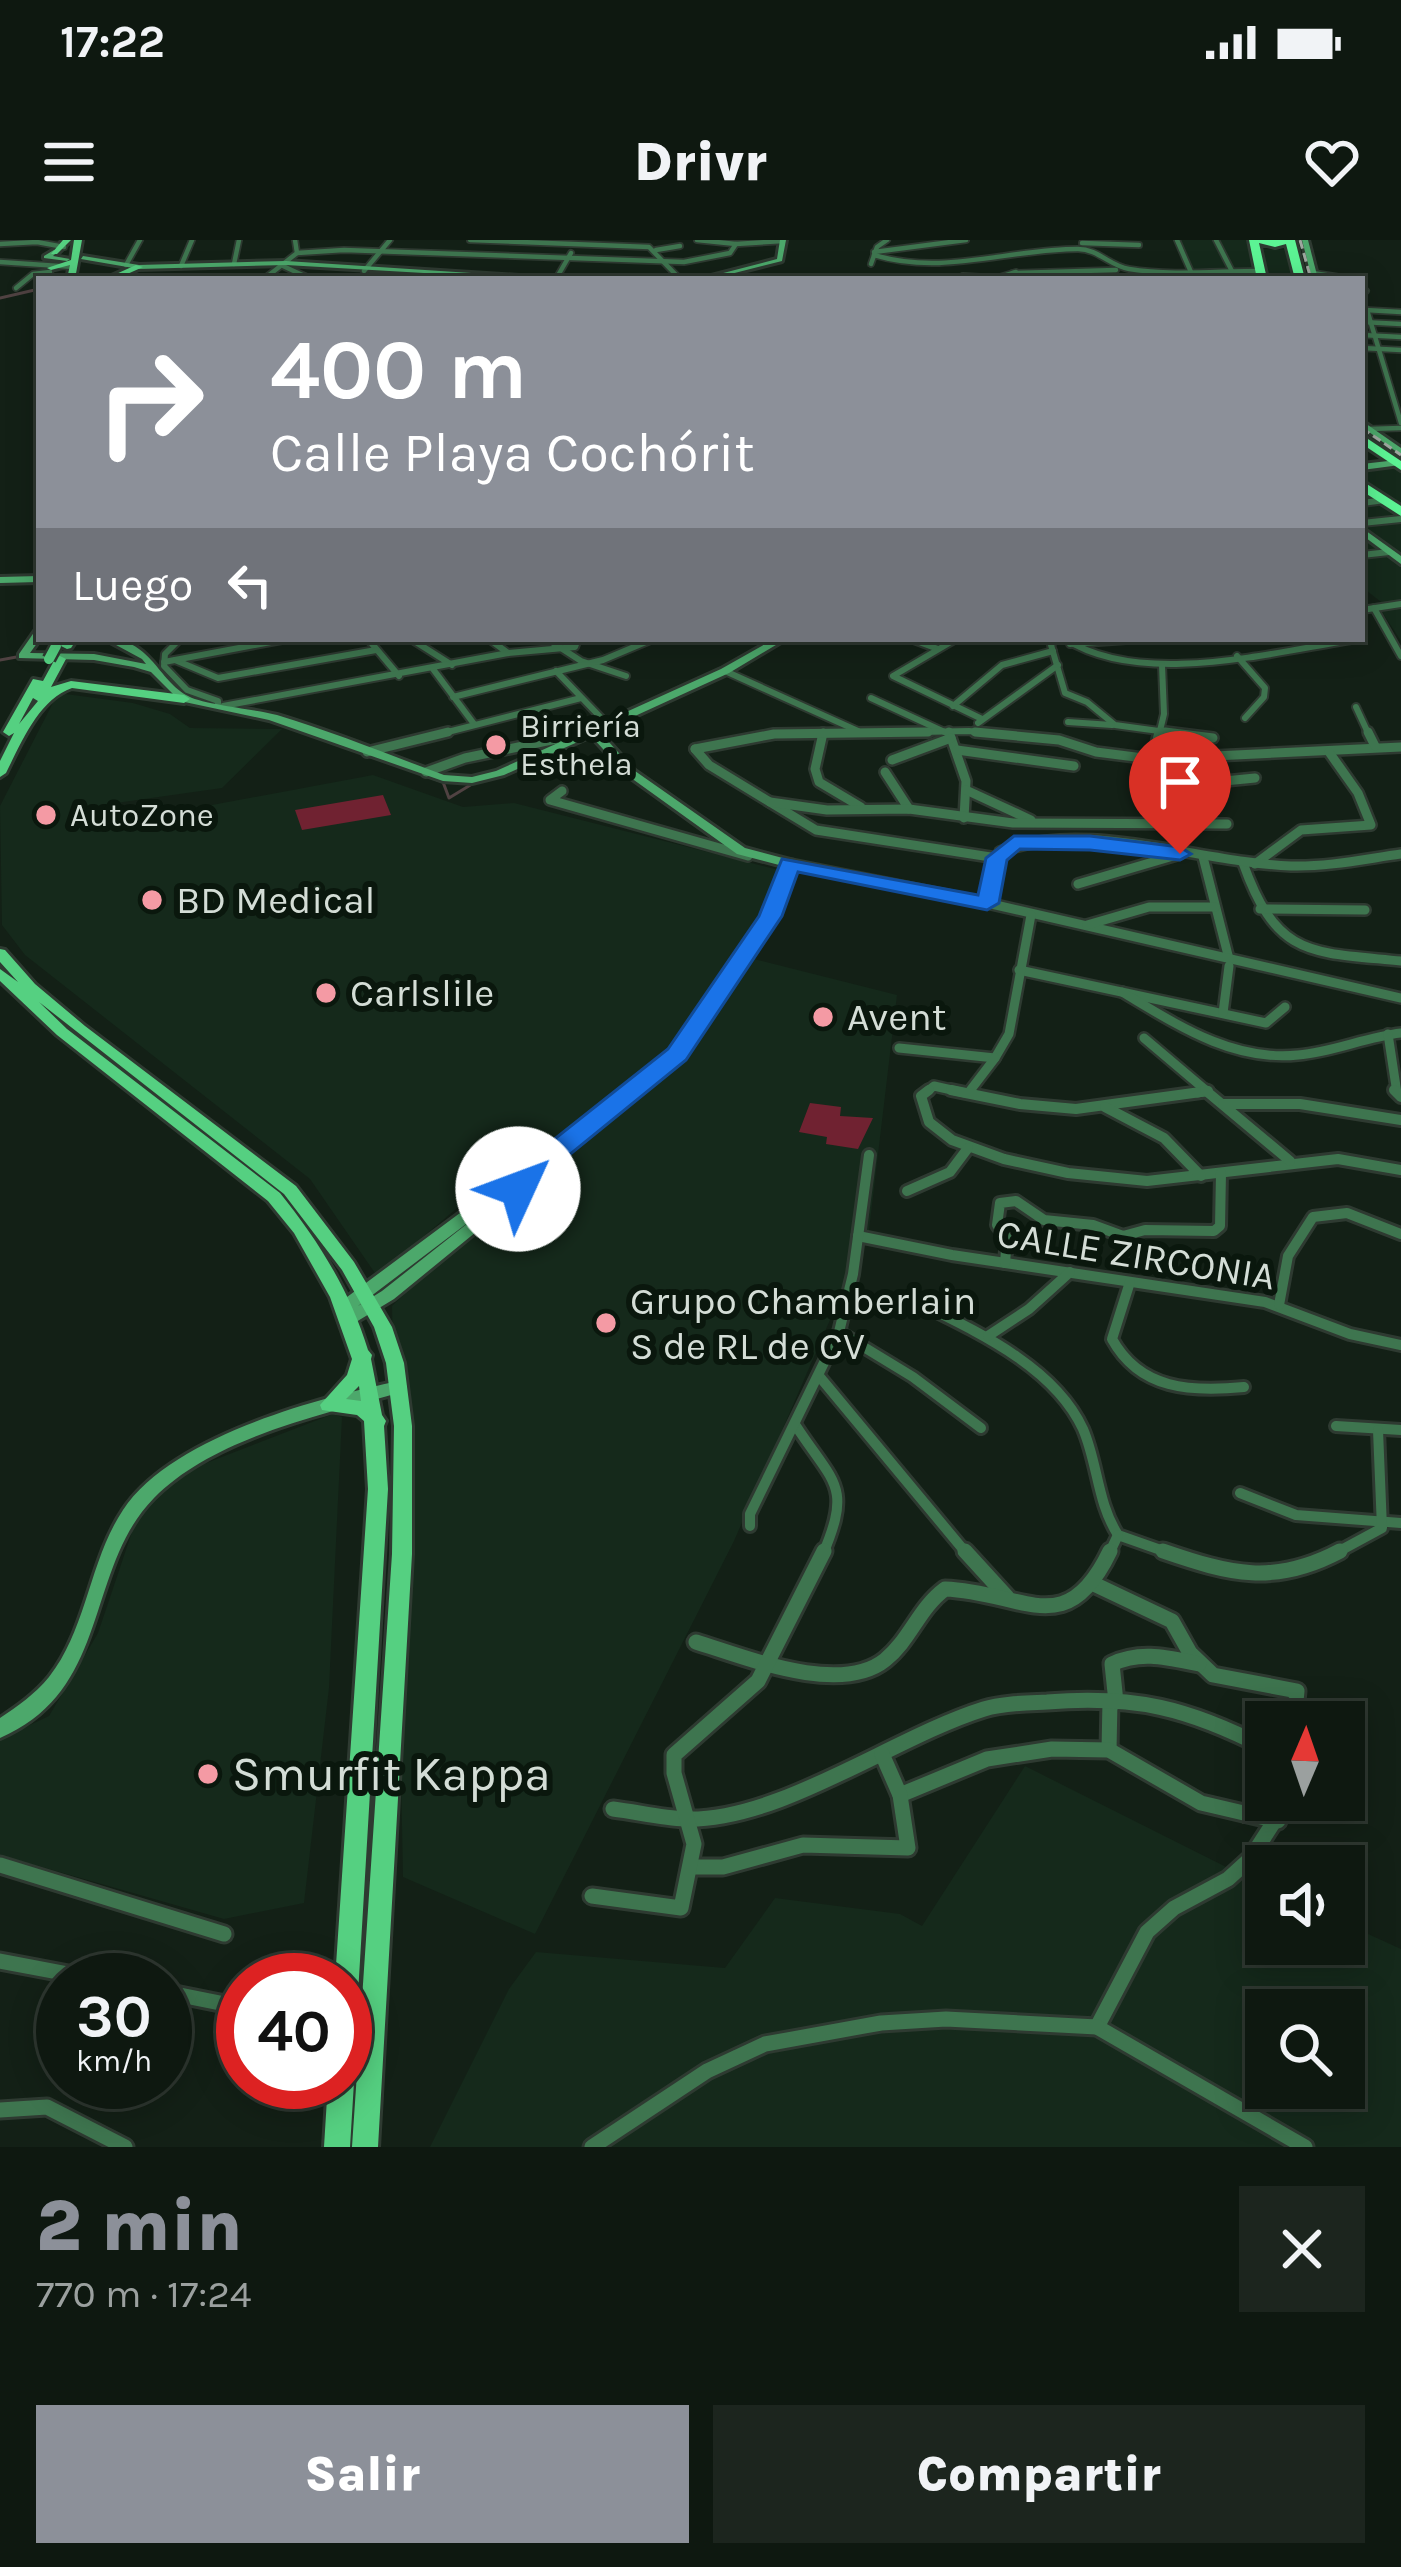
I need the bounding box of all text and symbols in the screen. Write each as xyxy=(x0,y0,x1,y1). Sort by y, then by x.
text: 17:22 xyxy=(60,16,165,68)
icon: menu xyxy=(36,129,102,195)
icon: heart xyxy=(1299,129,1365,195)
text: Drivr xyxy=(634,130,767,194)
text: 400 m xyxy=(270,321,527,419)
icon: right xyxy=(72,324,228,480)
text: Calle Playa Cochórit xyxy=(270,421,755,485)
icon: left xyxy=(217,552,283,618)
text: Luego xyxy=(72,559,193,611)
place label: Birriería Esthela xyxy=(520,707,641,783)
pin xyxy=(1129,731,1231,854)
marker: Birriería Esthela xyxy=(483,732,509,758)
icon: arrive xyxy=(1147,749,1213,815)
place label: AutoZone xyxy=(70,796,214,834)
marker: AutoZone xyxy=(33,802,59,828)
place label: BD Medical xyxy=(176,877,376,923)
marker: BD Medical xyxy=(139,887,165,913)
place label: Carlslile xyxy=(350,970,494,1016)
marker: Carlslile xyxy=(313,980,339,1006)
place label: Avent xyxy=(847,994,946,1040)
marker: Avent xyxy=(810,1004,836,1030)
position arrow xyxy=(455,1126,581,1252)
street label: CALLE ZIRCONIA xyxy=(994,1210,1278,1300)
place label: Grupo Chamberlain S de RL de CV xyxy=(630,1278,976,1369)
marker: Grupo Chamberlain S de RL de CV xyxy=(593,1310,619,1336)
north arrow xyxy=(1245,1701,1365,1821)
map controls xyxy=(1245,1701,1365,2109)
place label: Smurfit Kappa xyxy=(232,1746,551,1802)
marker: Smurfit Kappa xyxy=(195,1761,221,1787)
button: sound xyxy=(1245,1845,1365,1965)
speed limit sign: 40 xyxy=(216,1953,372,2109)
text: 30 xyxy=(76,1981,152,2051)
button: search xyxy=(1245,1989,1365,2109)
text: km/h xyxy=(76,2043,152,2079)
text: 2 min xyxy=(36,2184,242,2268)
button: close xyxy=(1239,2186,1365,2312)
text: 770 m · 17:24 xyxy=(36,2271,252,2317)
button: Salir xyxy=(36,2405,689,2543)
button: Compartir xyxy=(713,2405,1365,2543)

